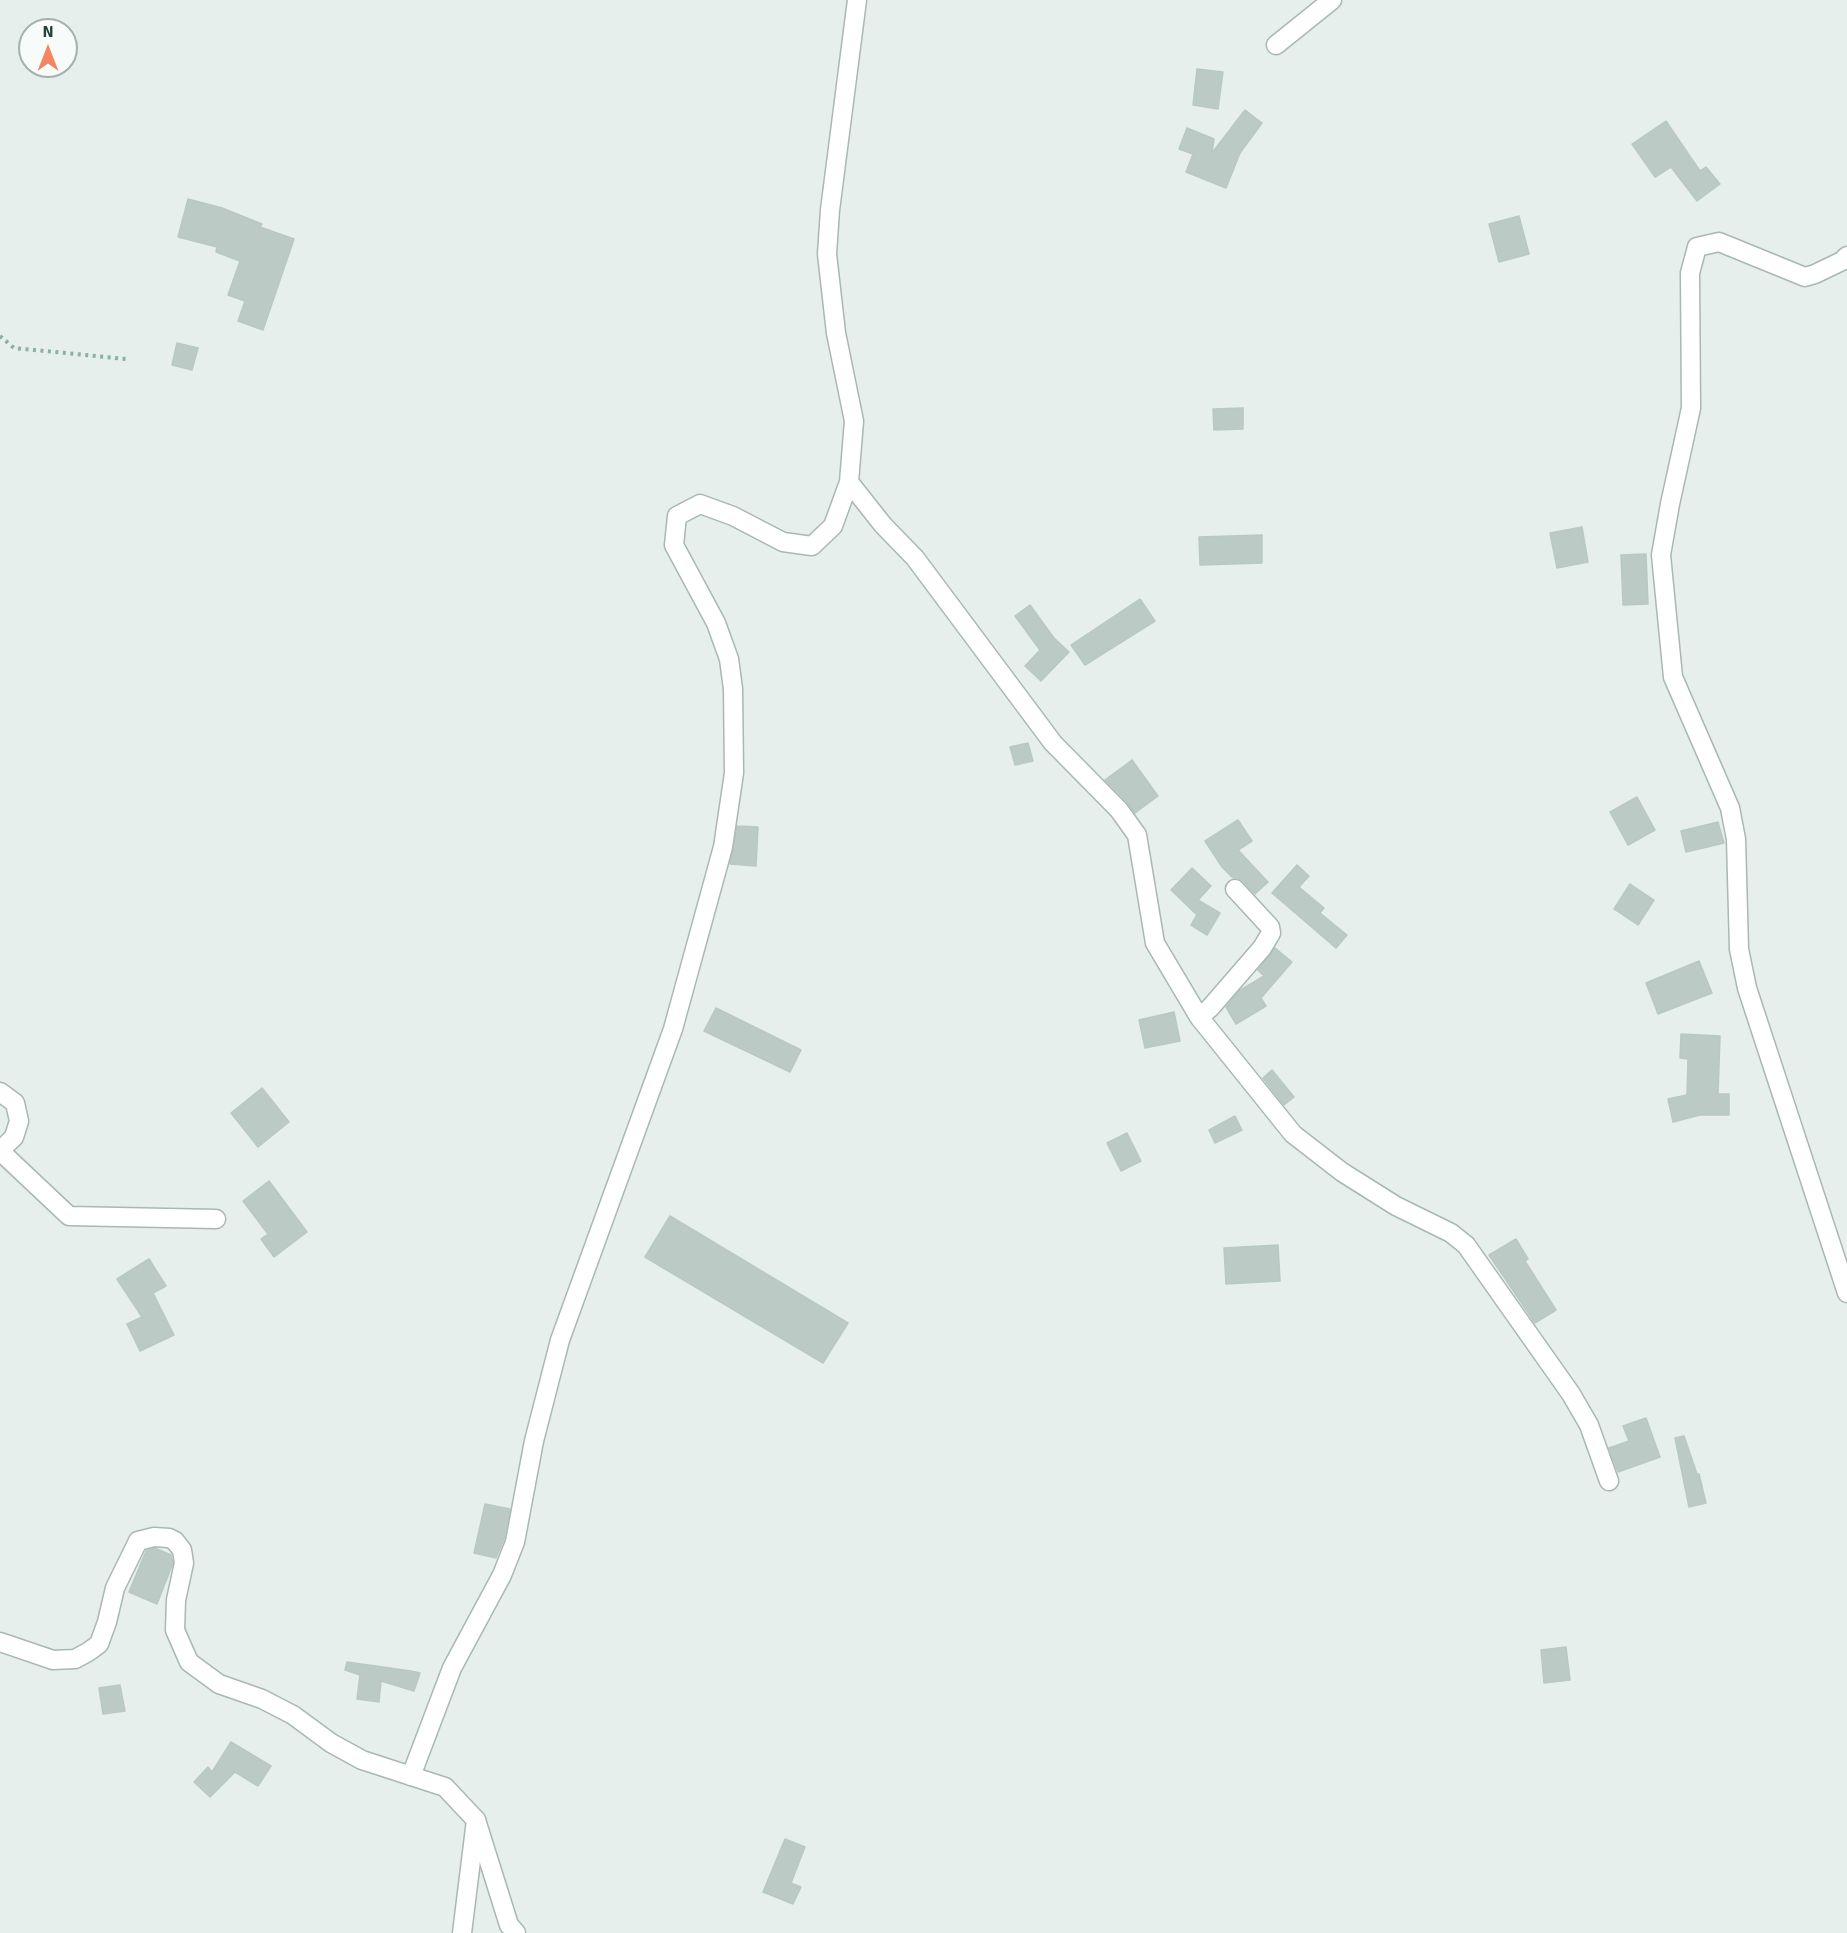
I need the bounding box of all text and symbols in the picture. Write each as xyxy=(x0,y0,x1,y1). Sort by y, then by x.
north arrow xyxy=(18,18,78,78)
text: N xyxy=(42,22,54,42)

